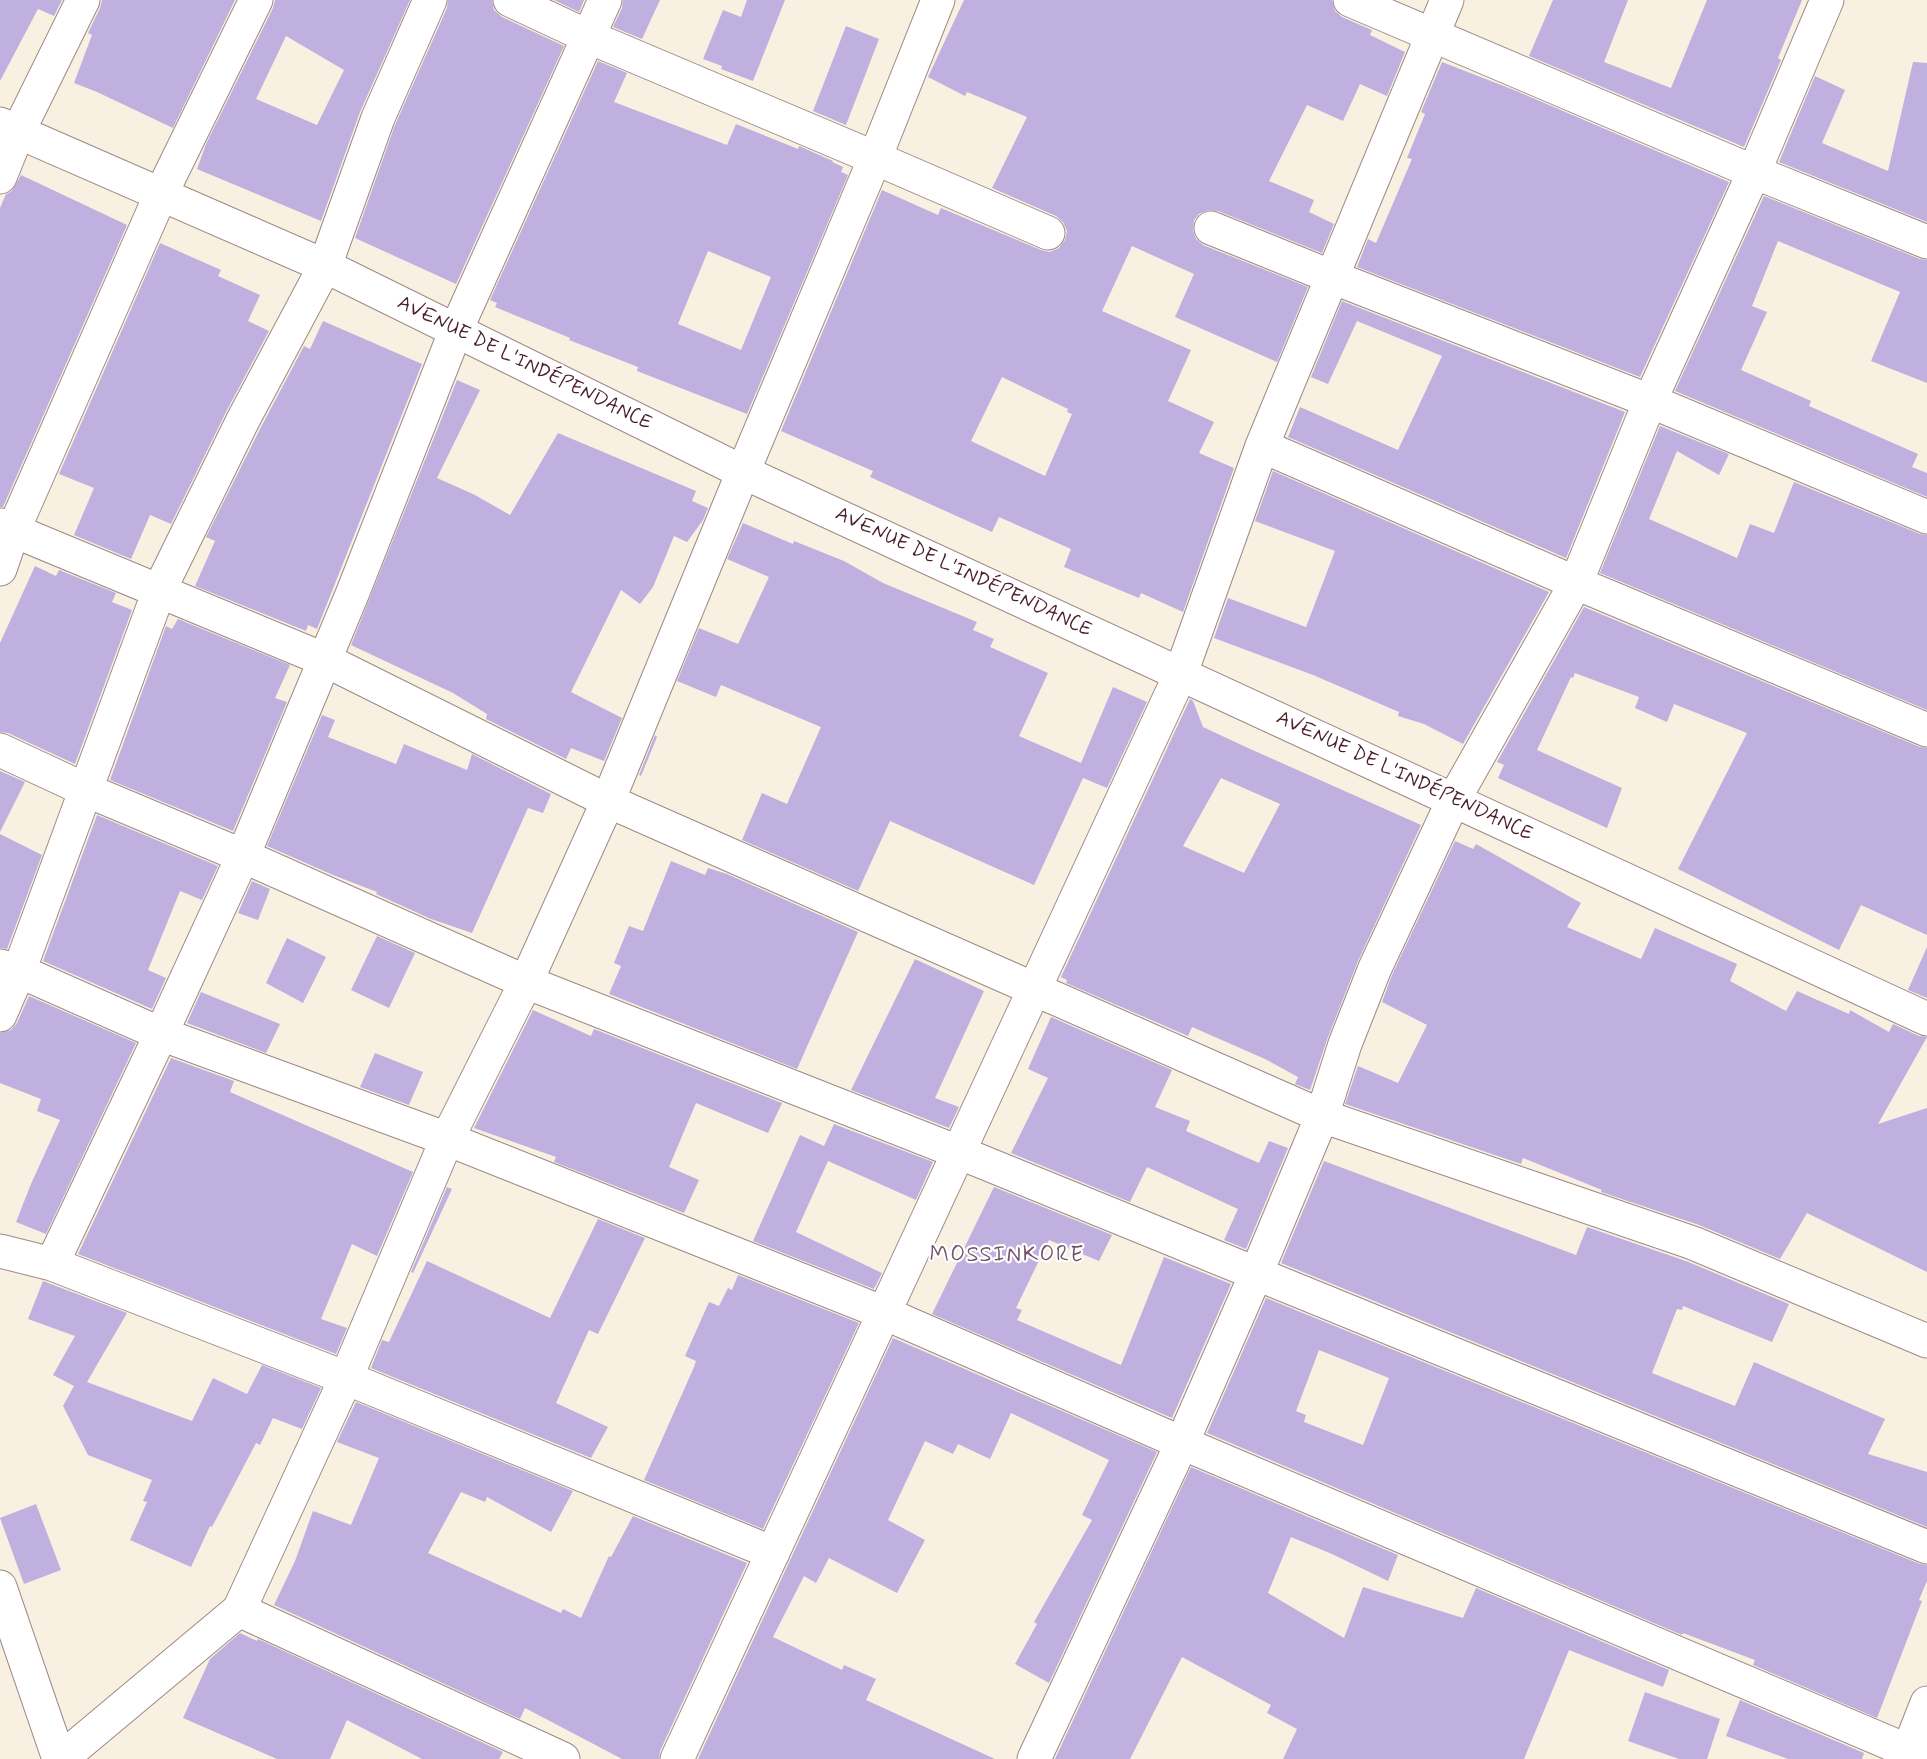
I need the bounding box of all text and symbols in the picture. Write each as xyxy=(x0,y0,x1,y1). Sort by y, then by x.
street label: AVENUE DE L'INDÉPENDANCE xyxy=(393,292,655,436)
street label: AVENUE DE L'INDÉPENDANCE xyxy=(831,503,1095,643)
street label: AVENUE DE L'INDÉPENDANCE xyxy=(1272,707,1536,847)
district label: MOSSINKORE xyxy=(929,1243,1085,1269)

